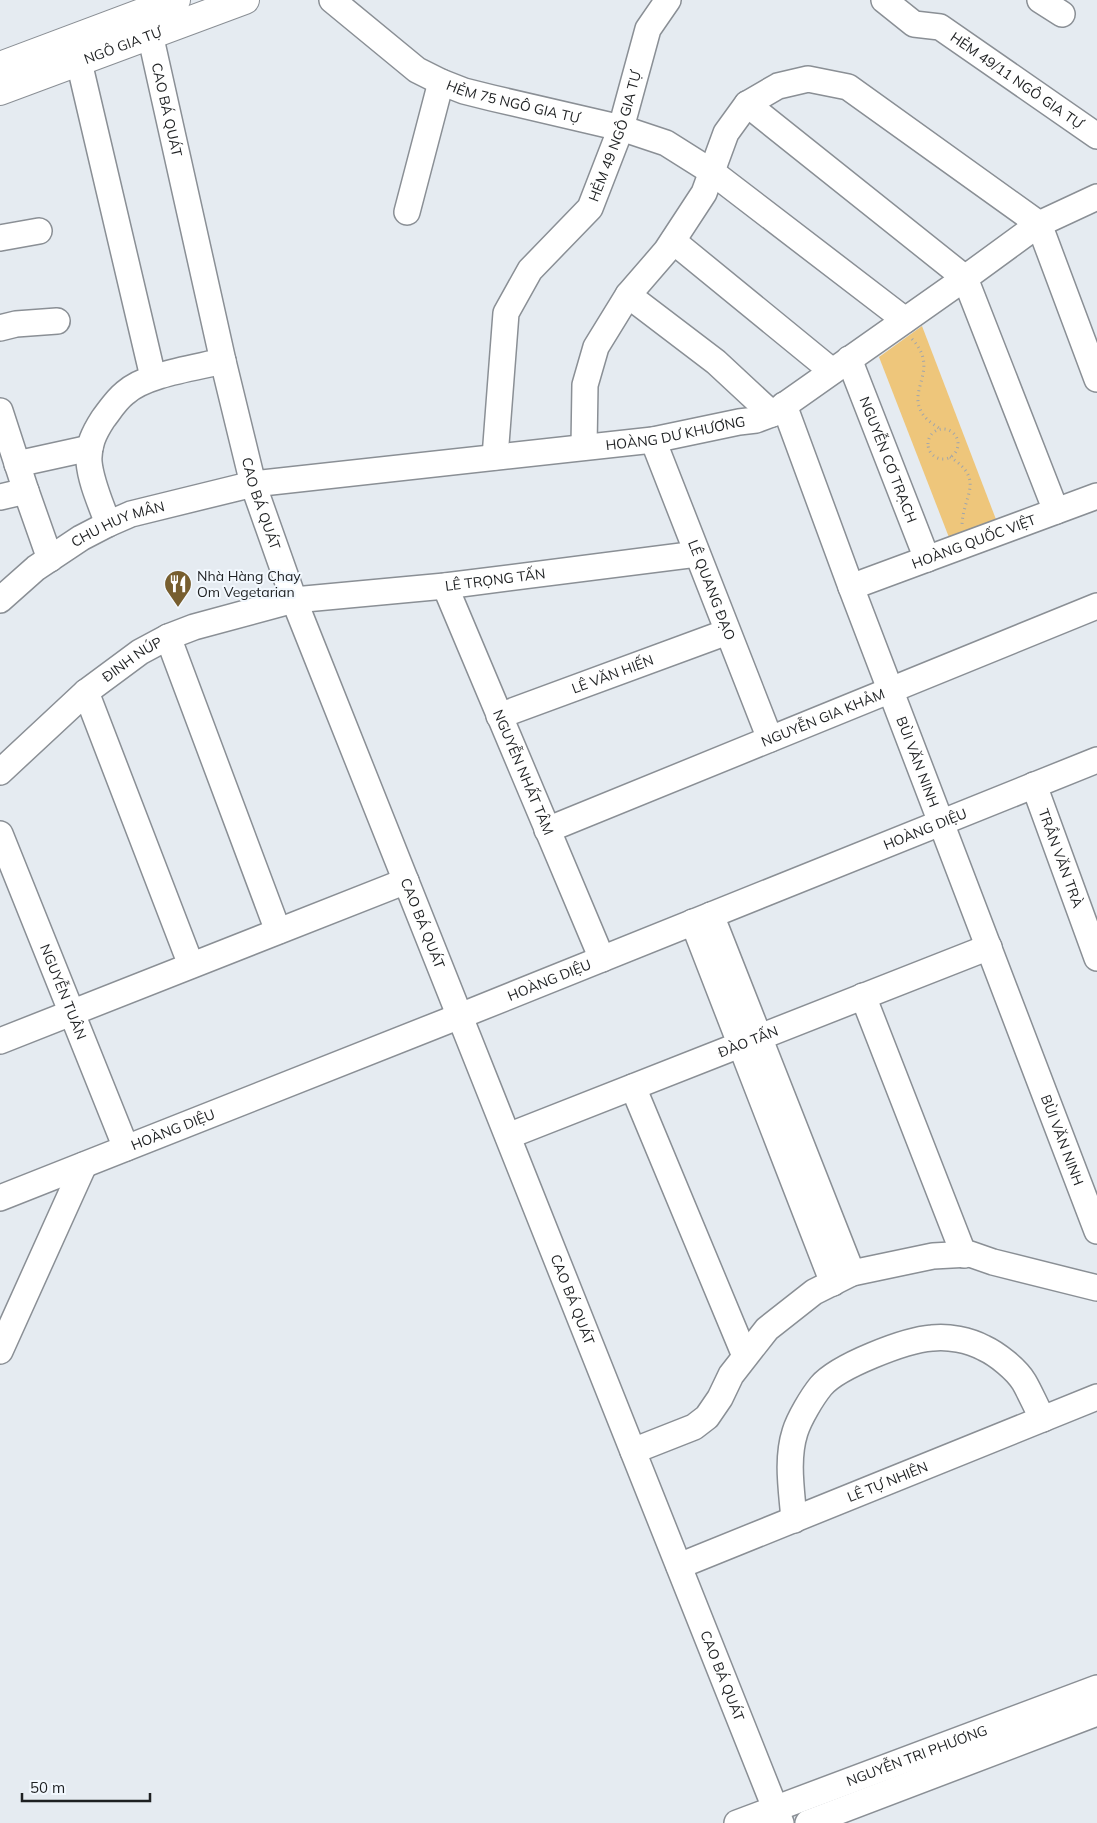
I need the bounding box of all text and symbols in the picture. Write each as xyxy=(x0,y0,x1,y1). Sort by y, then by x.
street label: NGÔ GIA TỰ xyxy=(81,22,165,68)
street label: HẺM 49/11 NGÔ GIA TỰ xyxy=(947,28,1087,133)
street label: CAO BÁ QUÁT xyxy=(148,61,186,159)
street label: HẺM 49 NGÔ GIA TỰ xyxy=(584,68,645,204)
street label: HẺM 75 NGÔ GIA TỰ xyxy=(444,76,582,127)
street label: NGUYỄN CƠ TRẠCH xyxy=(855,394,921,525)
street label: HOÀNG DƯ KHƯƠNG xyxy=(605,412,746,454)
street label: CAO BÁ QUÁT xyxy=(238,456,285,552)
street label: CHU HUY MÂN xyxy=(67,497,166,551)
street label: HOÀNG QUỐC VIỆT xyxy=(909,510,1039,573)
street label: LÊ QUANG ĐẠO xyxy=(684,537,739,643)
street label: LÊ TRỌNG TẤN xyxy=(444,564,546,595)
place label: Nhà Hàng Chay Om Vegetarian xyxy=(197,567,301,601)
restaurant icon: Nhà Hàng Chay Om Vegetarian xyxy=(163,569,193,608)
street label: ĐINH NÚP xyxy=(98,633,165,686)
street label: LÊ VĂN HIẾN xyxy=(569,651,656,697)
street label: NGUYỄN GIA KHẢM xyxy=(759,684,887,751)
street label: NGUYỄN NHẤT TÂM xyxy=(489,707,558,838)
street label: BÙI VĂN NINH xyxy=(892,714,943,810)
street label: HOÀNG DIỆU xyxy=(881,804,970,854)
street label: TRẦN VĂN TRÀ xyxy=(1034,806,1087,911)
street label: CAO BÁ QUÁT xyxy=(397,875,449,972)
street label: NGUYỄN TUÂN xyxy=(36,941,91,1042)
street label: HOÀNG DIỆU xyxy=(505,955,594,1005)
street label: ĐÀO TẤN xyxy=(715,1022,781,1062)
street label: BÙI VĂN NINH xyxy=(1037,1092,1088,1188)
street label: HOÀNG DIỆU xyxy=(128,1105,217,1154)
street label: CAO BÁ QUÁT xyxy=(546,1252,599,1348)
street label: LÊ TỰ NHIÊN xyxy=(845,1457,931,1506)
street label: CAO BÁ QUÁT xyxy=(696,1628,749,1724)
street label: NGUYỄN TRI PHƯƠNG xyxy=(844,1721,990,1790)
scale bar xyxy=(22,1770,150,1802)
text: 50 m xyxy=(30,1778,65,1797)

